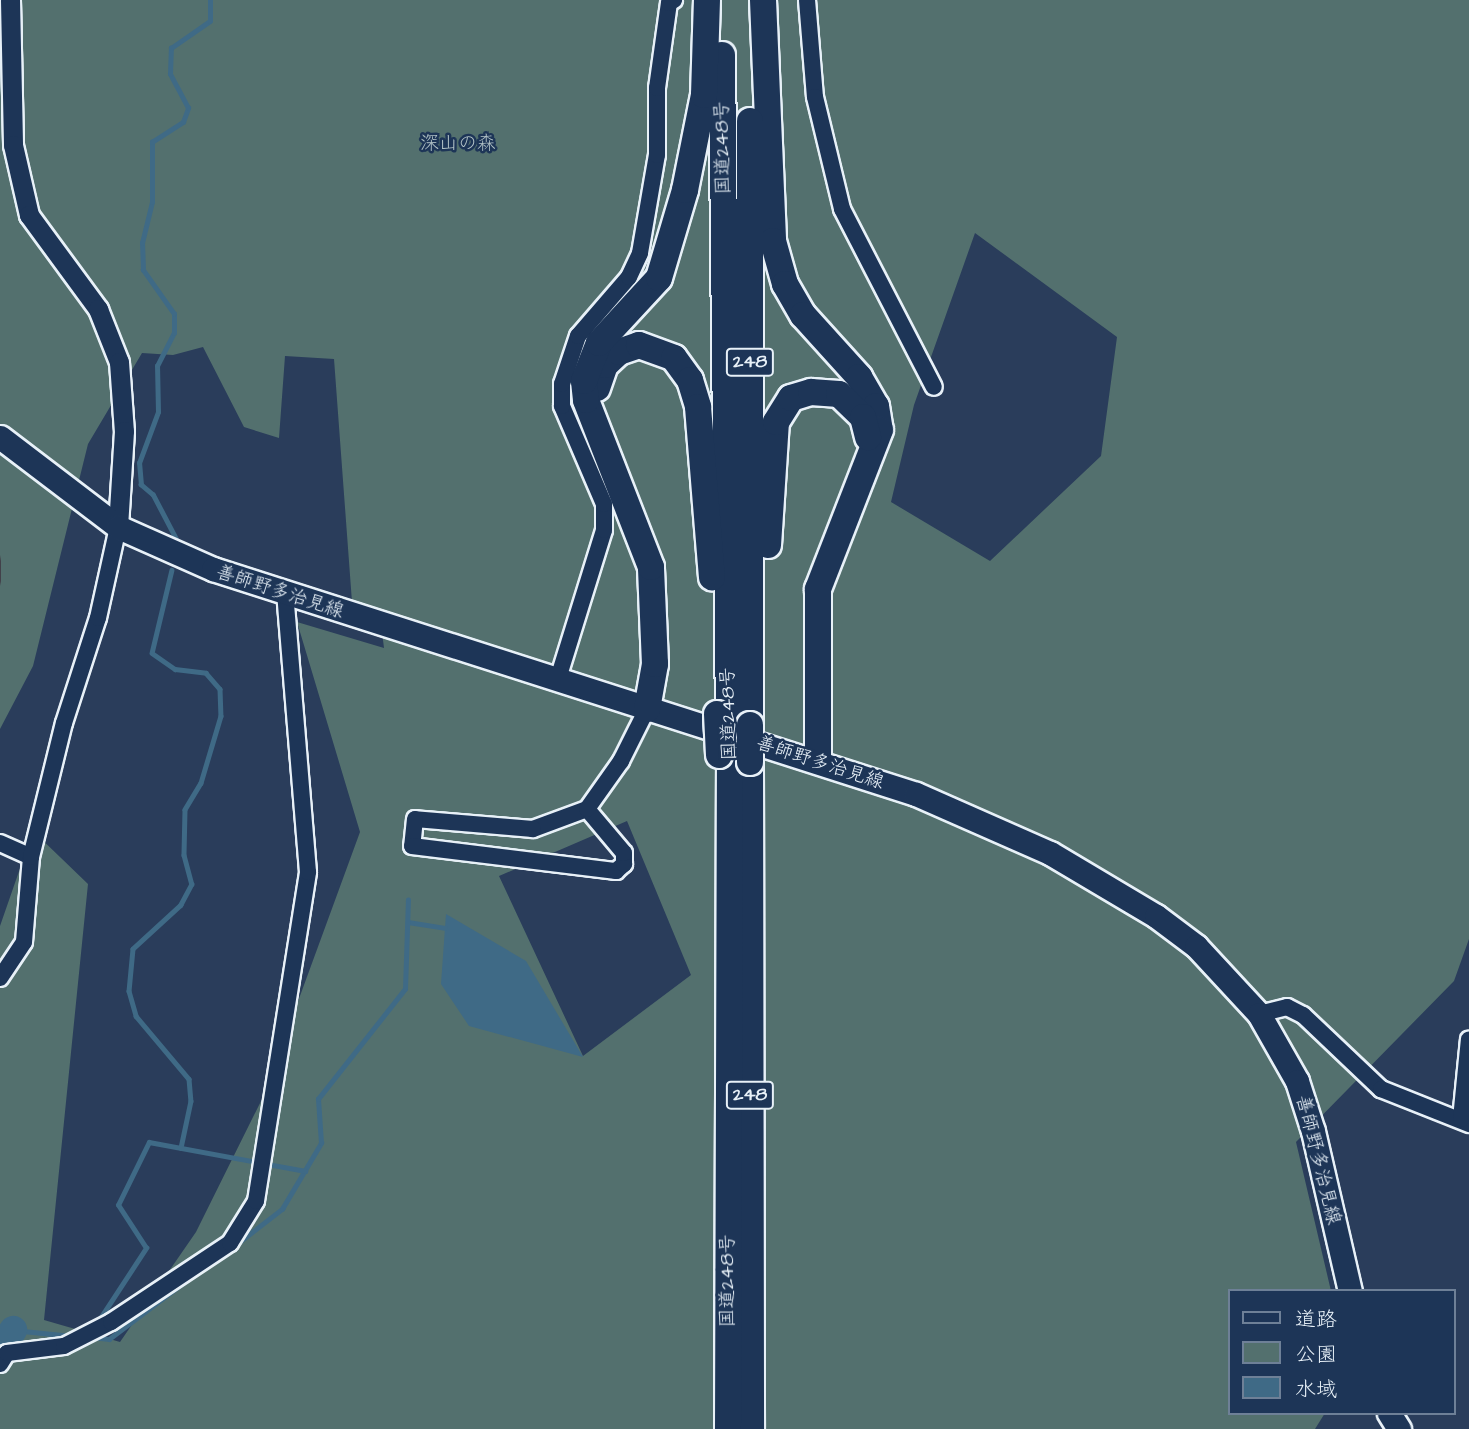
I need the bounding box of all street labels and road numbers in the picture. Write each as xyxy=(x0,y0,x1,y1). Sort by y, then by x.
street label: 国道248号 xyxy=(711,101,735,195)
road number: 248 xyxy=(726,348,774,376)
street label: 善師野多治見線 xyxy=(213,561,347,623)
street label: 国道248号 xyxy=(717,667,741,761)
street label: 善師野多治見線 xyxy=(753,732,887,794)
road number: 248 xyxy=(726,1080,774,1110)
street label: 善師野多治見線 xyxy=(1291,1093,1345,1227)
street label: 国道248号 xyxy=(717,1234,739,1328)

